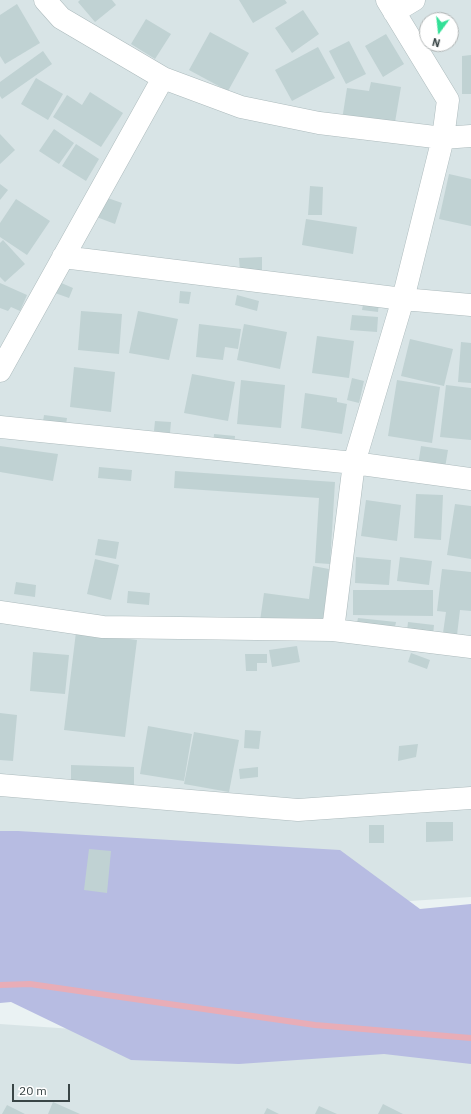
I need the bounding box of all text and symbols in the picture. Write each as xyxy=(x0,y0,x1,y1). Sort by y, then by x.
north arrow xyxy=(419,12,459,52)
text: N xyxy=(430,35,442,50)
scale bar xyxy=(14,1076,72,1102)
text: 20 m xyxy=(19,1083,47,1098)

